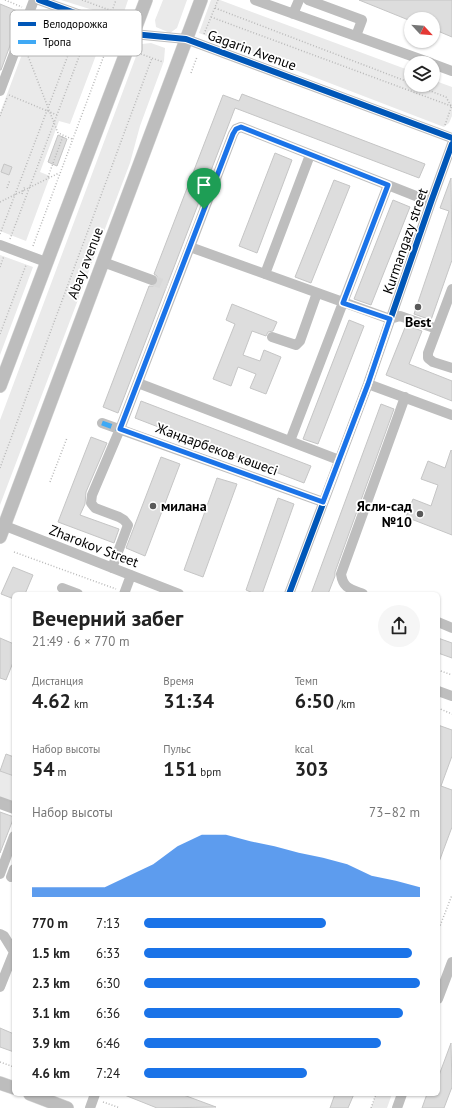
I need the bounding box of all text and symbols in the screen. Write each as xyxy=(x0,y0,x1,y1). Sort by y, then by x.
legend xyxy=(10,10,142,56)
north arrow xyxy=(404,12,440,48)
map controls xyxy=(404,12,440,92)
text: Велодорожка xyxy=(43,17,108,31)
street label: Gagarin Avenue xyxy=(205,26,299,74)
text: Тропа xyxy=(43,35,71,49)
button: layers xyxy=(404,56,440,92)
pin xyxy=(187,168,221,209)
icon: arrive xyxy=(193,174,215,196)
street label: Kurmangazy street xyxy=(378,185,432,296)
street label: Abay avenue xyxy=(63,225,107,301)
marker: Best xyxy=(413,302,423,312)
place label: Best xyxy=(405,313,431,331)
street label: Жандарбеков көшесі xyxy=(153,418,281,479)
place label: милана xyxy=(161,497,207,515)
place label: Ясли-сад №10 xyxy=(357,497,412,531)
marker: милана xyxy=(148,501,158,511)
marker: Ясли-сад №10 xyxy=(415,509,425,519)
street label: Zharokov Street xyxy=(47,521,141,571)
text: Вечерний забег xyxy=(32,604,183,632)
button: share xyxy=(378,605,420,647)
text: 21:49 · 6 × 770 m xyxy=(32,633,129,650)
text: Дистанция xyxy=(32,674,83,688)
text: Время xyxy=(163,674,194,688)
text: Темп xyxy=(295,674,318,688)
text: 4.62 xyxy=(32,688,71,714)
text: 31:34 xyxy=(163,688,214,714)
text: 6:50 xyxy=(295,688,334,714)
text: km xyxy=(71,697,88,711)
text: /km xyxy=(334,697,355,711)
text: Набор высоты xyxy=(32,742,100,756)
text: Пульс xyxy=(163,742,191,756)
text: kcal xyxy=(295,742,313,756)
text: 54 xyxy=(32,756,55,782)
text: 151 xyxy=(163,756,197,782)
text: 303 xyxy=(295,756,329,782)
text: m xyxy=(55,765,67,779)
text: bpm xyxy=(197,765,221,779)
text: Набор высоты xyxy=(32,804,113,821)
text: 73–82 m xyxy=(369,804,420,821)
text: 770 m xyxy=(32,915,68,932)
text: 7:13 xyxy=(96,915,120,932)
text: 1.5 km xyxy=(32,945,70,962)
text: 6:33 xyxy=(96,945,120,962)
text: 2.3 km xyxy=(32,975,70,992)
text: 6:30 xyxy=(96,975,120,992)
text: 3.1 km xyxy=(32,1005,70,1022)
text: 6:36 xyxy=(96,1005,120,1022)
text: 3.9 km xyxy=(32,1035,70,1052)
text: 6:46 xyxy=(96,1035,120,1052)
text: 4.6 km xyxy=(32,1065,70,1082)
text: 7:24 xyxy=(96,1065,120,1082)

